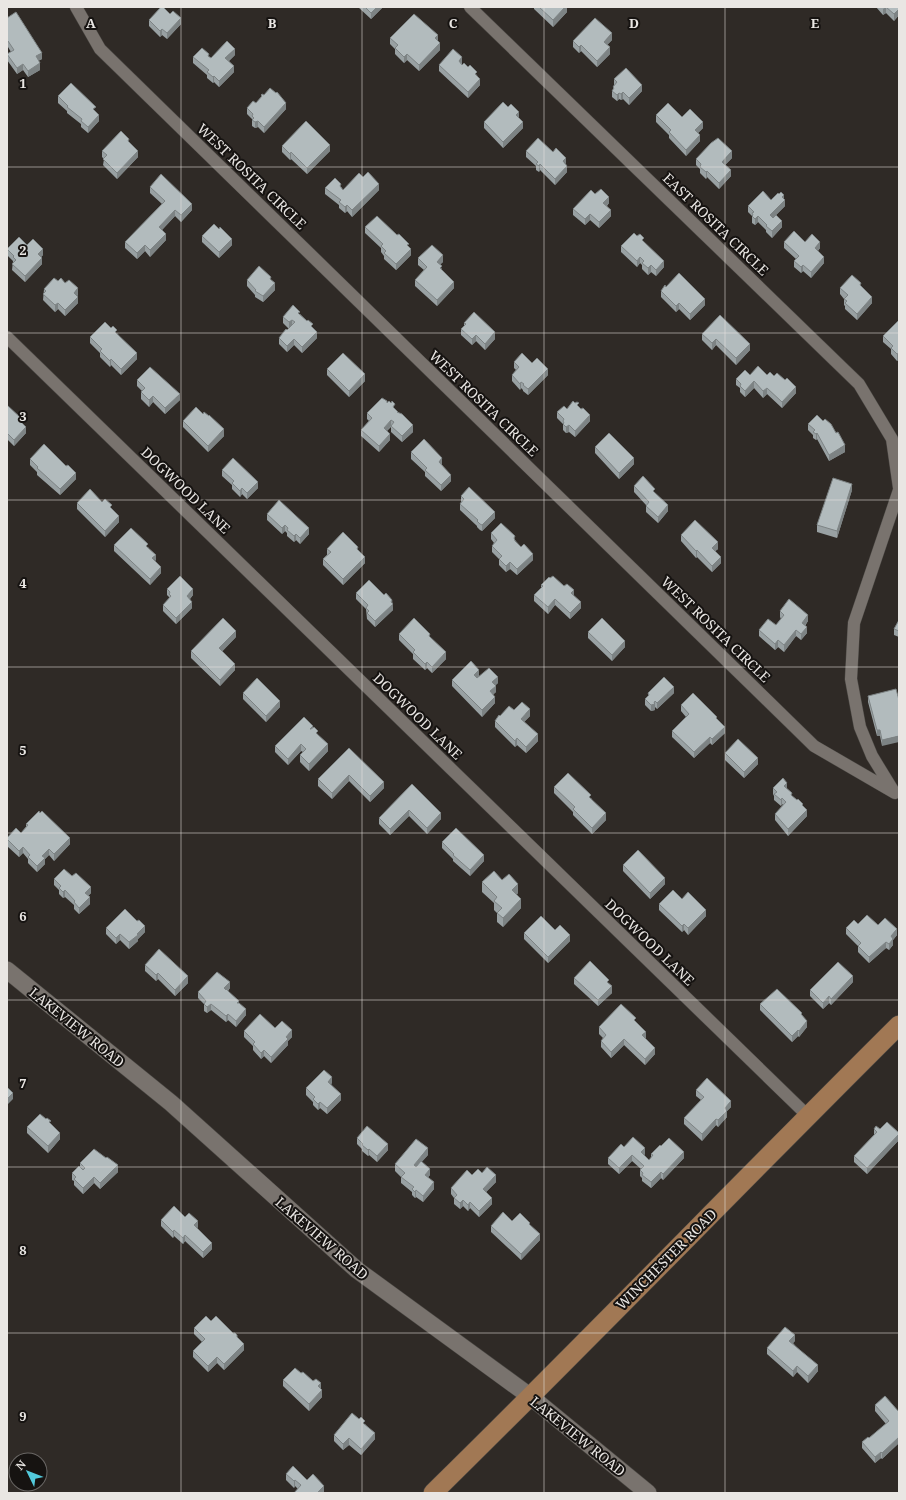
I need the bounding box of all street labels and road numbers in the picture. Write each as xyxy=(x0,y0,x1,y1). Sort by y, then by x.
street label: WEST ROSITA CIRCLE xyxy=(193,119,311,233)
street label: EAST ROSITA CIRCLE xyxy=(659,168,773,280)
street label: WEST ROSITA CIRCLE xyxy=(425,346,543,460)
street label: DOGWOOD LANE xyxy=(137,442,235,538)
street label: WEST ROSITA CIRCLE xyxy=(657,572,775,686)
street label: DOGWOOD LANE xyxy=(369,668,467,764)
street label: DOGWOOD LANE xyxy=(601,894,699,990)
street label: LAKEVIEW ROAD xyxy=(25,983,129,1071)
street label: LAKEVIEW ROAD xyxy=(272,1192,372,1284)
street label: WINCHESTER ROAD xyxy=(611,1204,721,1314)
street label: LAKEVIEW ROAD xyxy=(526,1392,630,1480)

